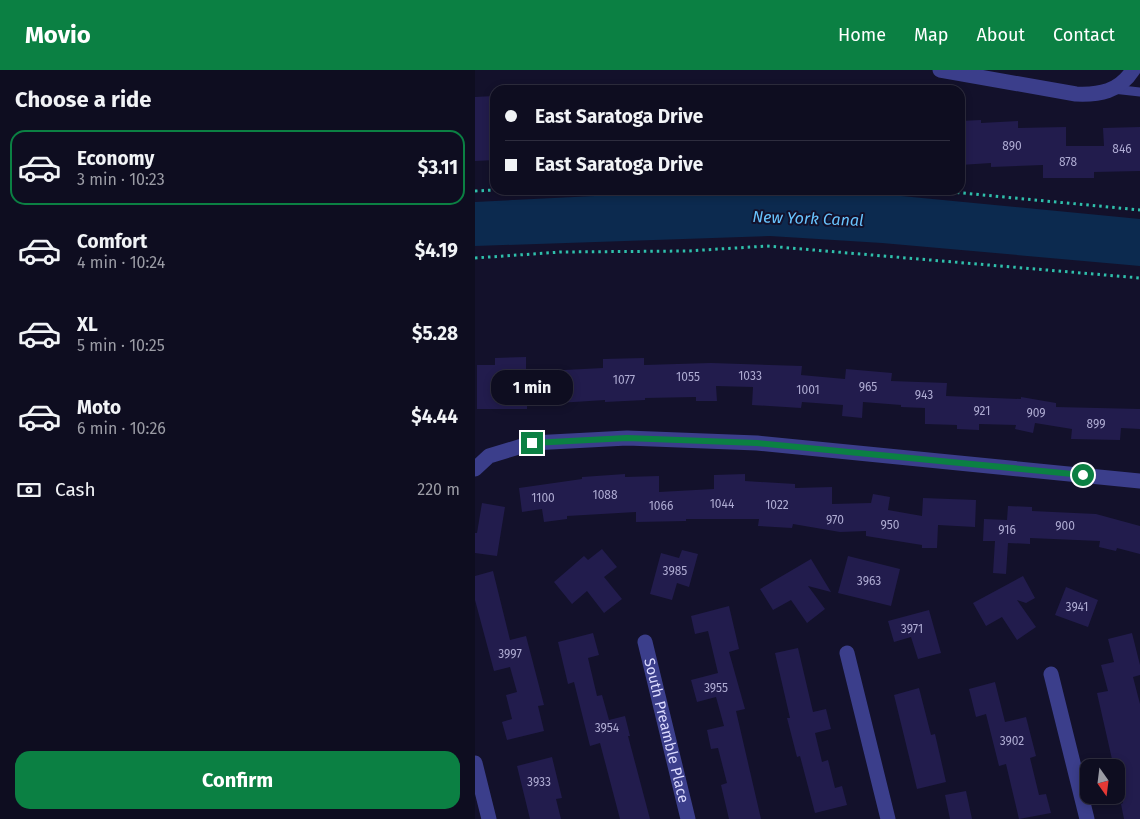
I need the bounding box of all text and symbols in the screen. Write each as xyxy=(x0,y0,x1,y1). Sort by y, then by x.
text: Movio xyxy=(25,21,91,49)
text: Home xyxy=(838,24,886,46)
text: Map xyxy=(914,24,948,46)
text: About xyxy=(976,24,1025,46)
text: Contact xyxy=(1053,24,1115,46)
text: Choose a ride xyxy=(15,86,151,113)
text: East Saratoga Drive xyxy=(535,105,703,128)
house number: 890 xyxy=(1002,139,1022,153)
house number: 846 xyxy=(1112,142,1132,156)
icon: car xyxy=(17,145,62,190)
text: Economy xyxy=(77,147,154,170)
text: East Saratoga Drive xyxy=(535,153,703,176)
house number: 878 xyxy=(1059,155,1077,169)
text: $3.11 xyxy=(418,156,458,179)
text: 3 min · 10:23 xyxy=(77,170,165,189)
water label: New York Canal xyxy=(752,207,864,230)
icon: car xyxy=(17,228,62,273)
text: Comfort xyxy=(77,230,147,253)
text: $4.19 xyxy=(415,239,458,262)
text: 4 min · 10:24 xyxy=(77,253,165,272)
icon: car xyxy=(17,311,62,356)
text: XL xyxy=(77,313,98,336)
text: $5.28 xyxy=(412,322,458,345)
text: 5 min · 10:25 xyxy=(77,336,165,355)
house number: 1033 xyxy=(738,369,762,383)
callout: 1 min xyxy=(491,370,573,406)
house number: 1055 xyxy=(676,370,700,384)
house number: 1077 xyxy=(613,373,635,387)
text: 1 min xyxy=(513,378,551,397)
house number: 965 xyxy=(859,380,877,394)
house number: 1001 xyxy=(796,383,820,397)
house number: 943 xyxy=(915,388,933,402)
icon: car xyxy=(17,394,62,439)
text: Moto xyxy=(77,396,121,419)
house number: 921 xyxy=(974,404,990,418)
text: $4.44 xyxy=(411,405,458,428)
house number: 909 xyxy=(1026,406,1046,420)
house number: 899 xyxy=(1086,417,1106,431)
text: 6 min · 10:26 xyxy=(77,419,166,438)
route end xyxy=(521,432,543,454)
route start xyxy=(1072,464,1094,486)
icon: cash xyxy=(15,476,43,504)
text: Cash xyxy=(55,478,96,501)
text: 220 m xyxy=(417,480,460,499)
house number: 1088 xyxy=(592,488,618,502)
house number: 1100 xyxy=(531,491,555,505)
house number: 1044 xyxy=(710,497,735,511)
house number: 1022 xyxy=(765,498,789,512)
house number: 1066 xyxy=(649,499,673,513)
house number: 970 xyxy=(826,513,844,527)
house number: 950 xyxy=(880,518,900,532)
house number: 900 xyxy=(1055,519,1075,533)
house number: 916 xyxy=(998,523,1016,537)
house number: 3985 xyxy=(663,564,687,578)
house number: 3963 xyxy=(857,574,881,588)
house number: 3941 xyxy=(1066,600,1088,614)
house number: 3971 xyxy=(901,622,923,636)
house number: 3997 xyxy=(498,647,522,661)
street label: South Preamble Place xyxy=(640,656,693,805)
house number: 3955 xyxy=(704,681,728,695)
house number: 3954 xyxy=(595,721,620,735)
house number: 3902 xyxy=(1000,734,1024,748)
button: Confirm xyxy=(15,751,460,809)
north arrow xyxy=(1080,759,1125,804)
map controls xyxy=(1080,759,1125,804)
house number: 3933 xyxy=(527,775,551,789)

